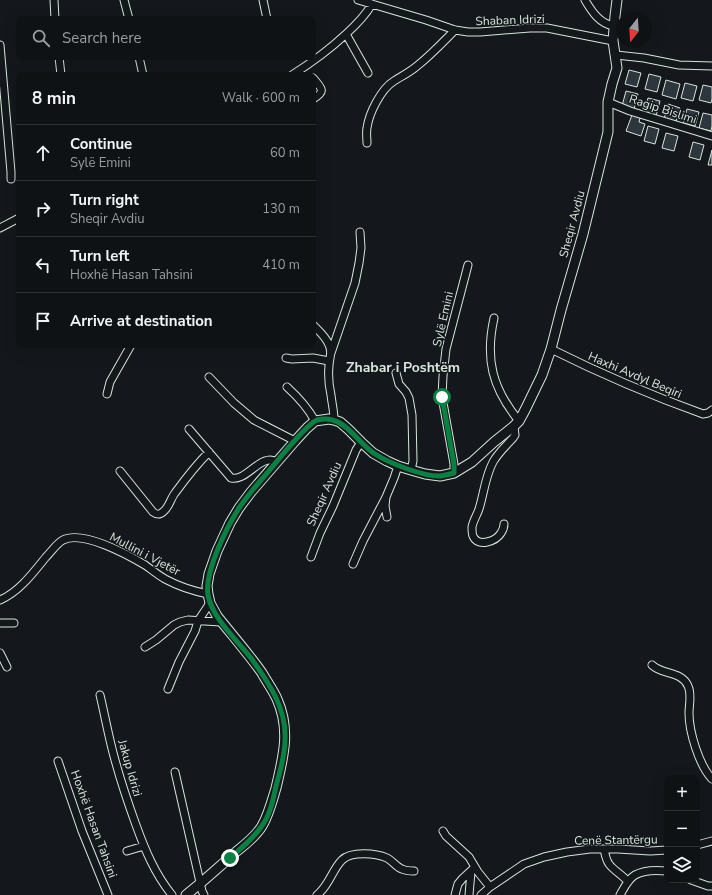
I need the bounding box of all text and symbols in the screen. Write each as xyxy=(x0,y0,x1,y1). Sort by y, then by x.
street label: Shaban Idrizi xyxy=(475,11,545,29)
north arrow xyxy=(616,12,652,48)
search box xyxy=(16,16,316,60)
icon: search xyxy=(30,27,52,49)
text: Search here xyxy=(62,28,142,48)
text: 8 min xyxy=(32,87,76,110)
text: Walk · 600 m xyxy=(222,89,300,107)
street label: Ragip Bislimi xyxy=(627,91,699,127)
text: Continue xyxy=(70,134,132,154)
icon: ahead xyxy=(32,142,54,164)
text: 60 m xyxy=(270,144,300,162)
text: Sylë Emini xyxy=(70,154,131,172)
street label: Sheqir Avdiu xyxy=(555,189,589,259)
text: Turn right xyxy=(70,190,139,210)
icon: right xyxy=(32,198,54,220)
text: 130 m xyxy=(262,200,300,218)
text: Sheqir Avdiu xyxy=(70,210,145,228)
text: Turn left xyxy=(70,246,129,266)
icon: left xyxy=(32,254,54,276)
text: 410 m xyxy=(262,256,300,274)
text: Hoxhë Hasan Tahsini xyxy=(70,266,193,284)
street label: Sylë Emini xyxy=(429,290,457,348)
icon: arrive xyxy=(32,310,54,332)
text: Arrive at destination xyxy=(70,311,213,331)
street label: Haxhi Avdyl Beqiri xyxy=(586,348,684,402)
district label: Zhabar i Poshtëm xyxy=(346,358,460,377)
route start xyxy=(433,388,451,406)
street label: Sheqir Avdiu xyxy=(303,459,345,529)
street label: Mullini i Vjetër xyxy=(107,529,184,580)
street label: Jakup Idrizi xyxy=(114,737,146,798)
street label: Hoxhë Hasan Tahsini xyxy=(67,768,121,880)
map controls xyxy=(664,775,700,883)
button: + xyxy=(664,775,700,811)
button: − xyxy=(664,811,700,847)
street label: Cenë Stantërgu xyxy=(574,831,658,849)
button: layers xyxy=(664,847,700,883)
route end xyxy=(221,849,239,867)

